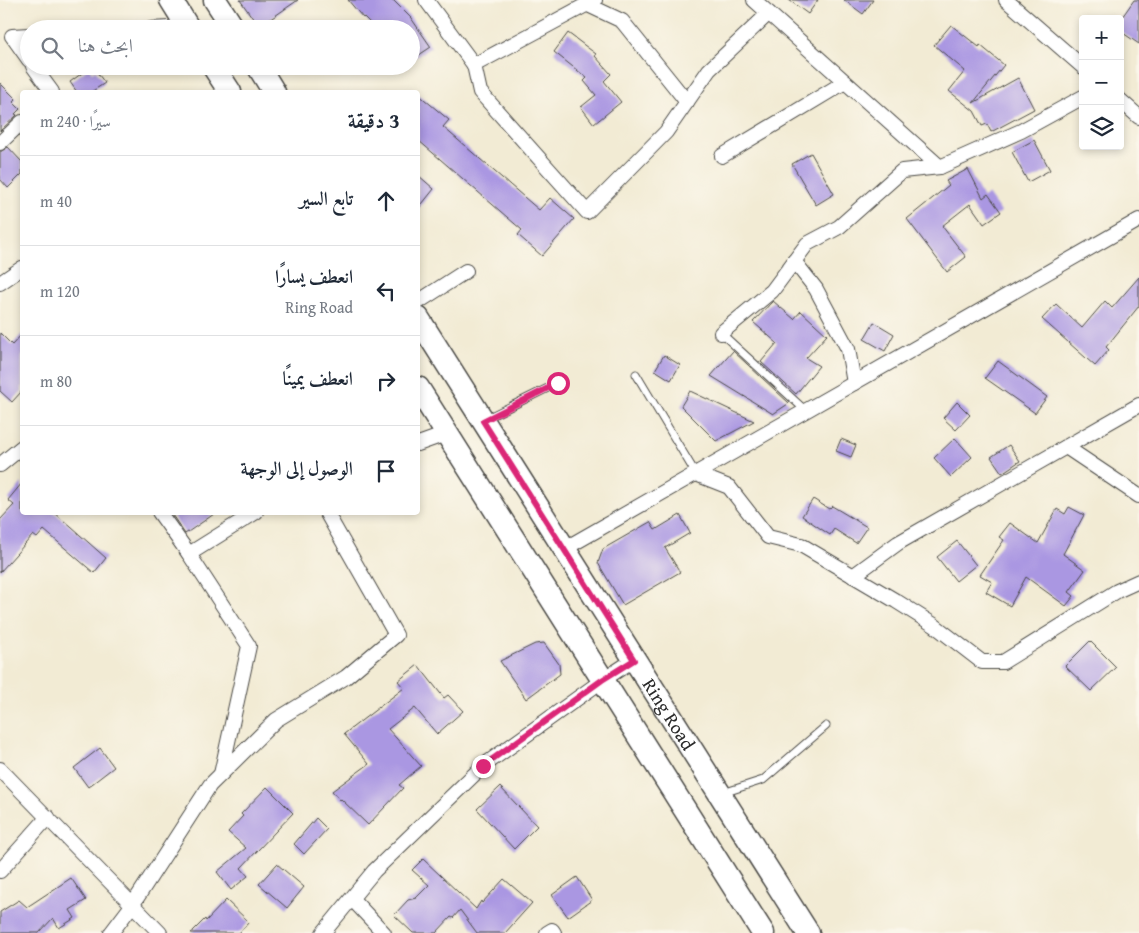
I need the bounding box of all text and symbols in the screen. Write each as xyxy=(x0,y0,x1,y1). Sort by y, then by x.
map controls xyxy=(1079,15,1124,150)
button: + xyxy=(1079,15,1124,60)
search box xyxy=(20,20,420,75)
text: ابحث هنا xyxy=(78,31,133,59)
icon: search xyxy=(38,34,66,62)
button: − xyxy=(1079,60,1124,105)
text: 3 دقيقة xyxy=(348,105,400,136)
button: layers xyxy=(1079,105,1124,150)
text: سيرًا · 240 m xyxy=(40,109,111,133)
text: تابع السير xyxy=(299,184,353,212)
icon: ahead xyxy=(372,187,400,215)
text: 40 m xyxy=(40,189,72,213)
text: انعطف يسارًا xyxy=(275,262,353,290)
icon: left xyxy=(372,277,400,305)
text: 120 m xyxy=(40,279,80,303)
text: Ring Road xyxy=(285,295,353,319)
text: انعطف يمينًا xyxy=(283,364,353,392)
icon: right xyxy=(372,367,400,395)
text: 80 m xyxy=(40,369,72,393)
route start xyxy=(547,372,570,395)
text: الوصول إلى الوجهة xyxy=(241,454,353,482)
icon: arrive xyxy=(372,457,400,485)
street label: Ring Road xyxy=(636,673,703,756)
route end xyxy=(472,755,495,778)

